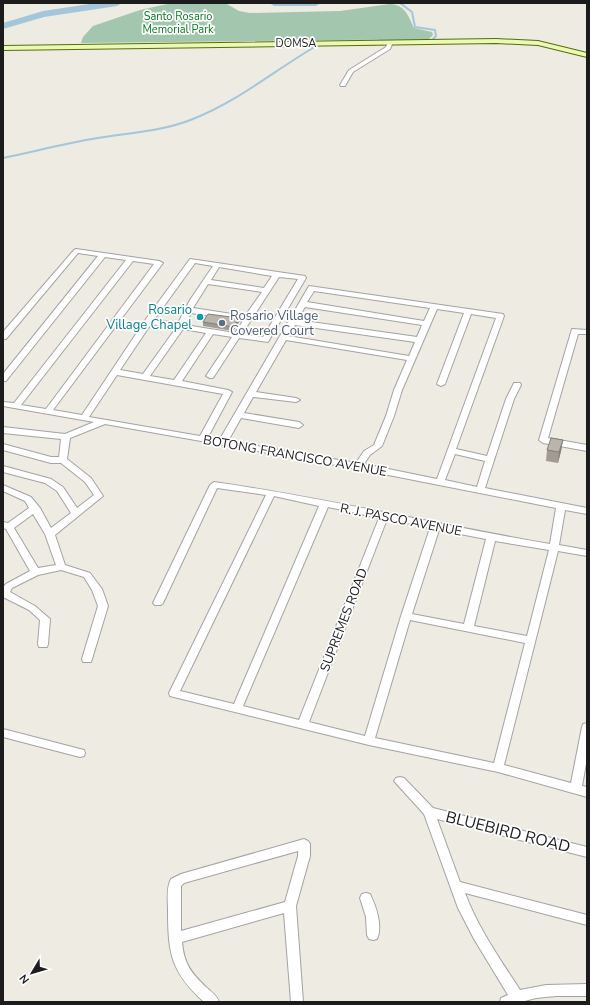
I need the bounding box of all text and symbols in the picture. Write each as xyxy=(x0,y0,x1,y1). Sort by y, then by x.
park label: Santo Rosario Memorial Park xyxy=(142,9,214,37)
street label: DOMSA xyxy=(276,36,316,51)
place label: Rosario Village Chapel xyxy=(105,301,192,334)
place label: Rosario Village Covered Court xyxy=(230,307,318,340)
marker: Rosario Village Chapel xyxy=(195,312,205,322)
marker: Rosario Village Covered Court xyxy=(217,318,227,328)
street label: BOTONG FRANCISCO AVENUE xyxy=(202,431,388,481)
street label: R. J. PASCO AVENUE xyxy=(338,499,464,541)
street label: SUPREMES ROAD xyxy=(316,566,372,674)
street label: BLUEBIRD ROAD xyxy=(443,806,573,858)
north arrow xyxy=(12,953,52,993)
text: N xyxy=(16,971,33,987)

